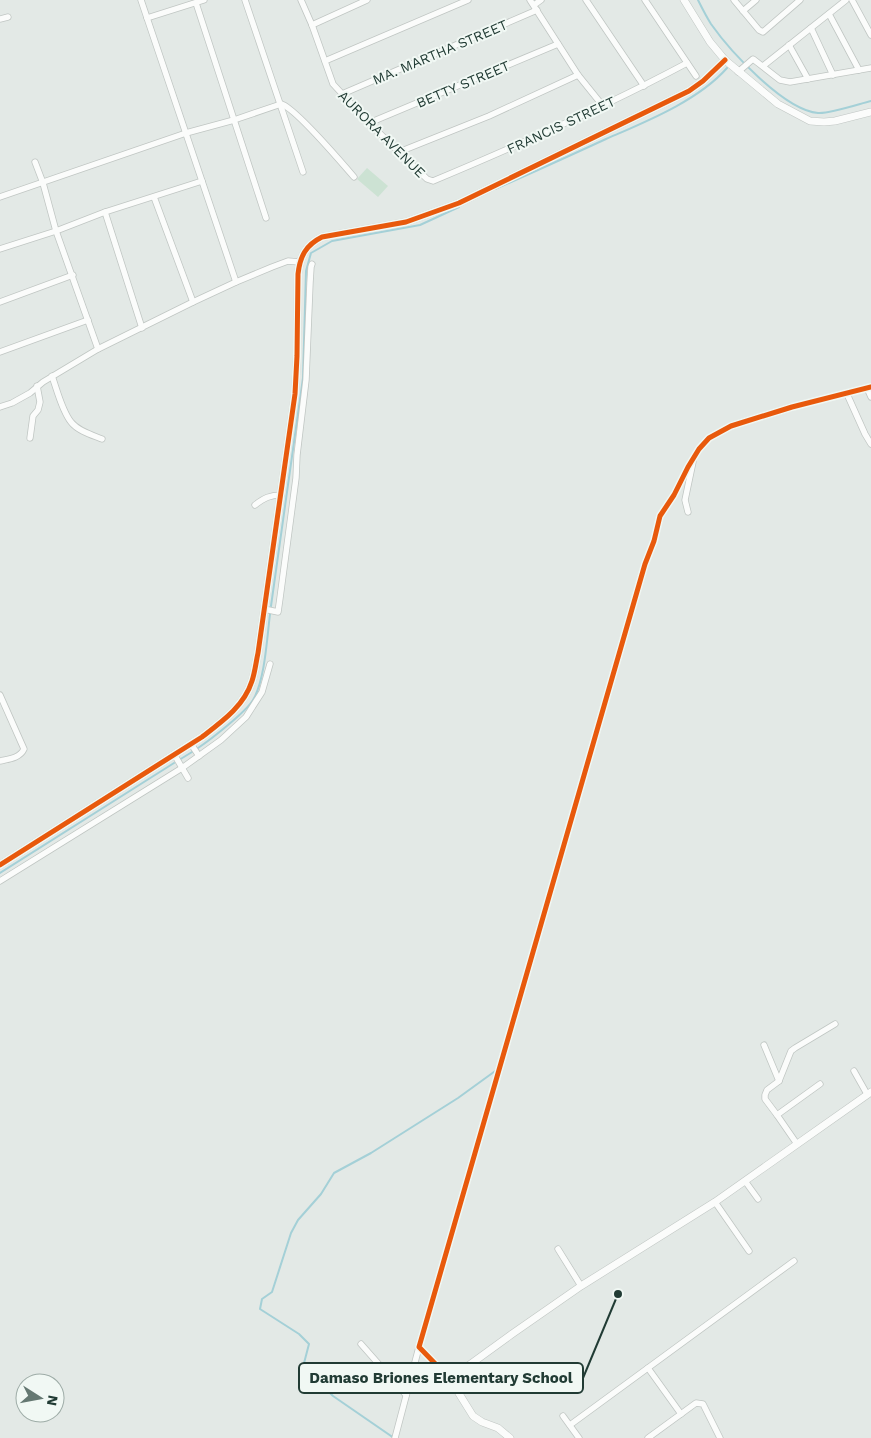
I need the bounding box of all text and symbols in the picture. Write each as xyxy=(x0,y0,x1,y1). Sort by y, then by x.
street label: MA. MARTHA STREET xyxy=(370,16,510,88)
street label: BETTY STREET xyxy=(414,57,513,111)
street label: AURORA AVENUE xyxy=(335,87,429,181)
street label: FRANCIS STREET xyxy=(504,93,618,157)
callout: Damaso Briones Elementary School xyxy=(299,1363,583,1393)
text: Damaso Briones Elementary School xyxy=(309,1369,573,1387)
north arrow xyxy=(15,1373,65,1423)
text: N xyxy=(44,1394,62,1407)

